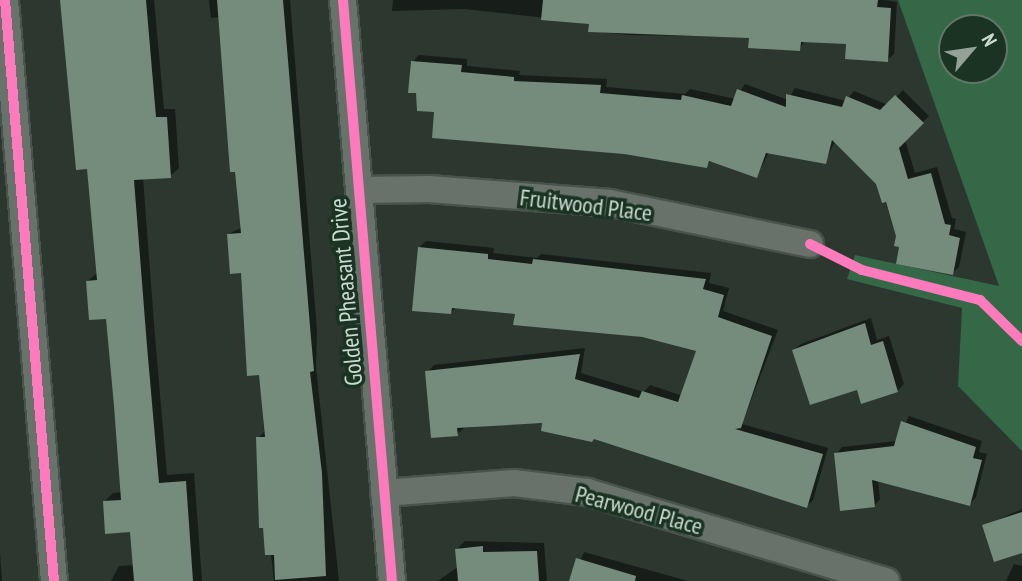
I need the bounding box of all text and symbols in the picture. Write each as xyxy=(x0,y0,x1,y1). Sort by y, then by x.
north arrow xyxy=(938,14,1008,84)
text: N xyxy=(977,29,1003,50)
street label: Fruitwood Place xyxy=(518,183,654,227)
street label: Golden Pheasant Drive xyxy=(323,197,369,387)
street label: Pearwood Place xyxy=(572,479,706,541)

